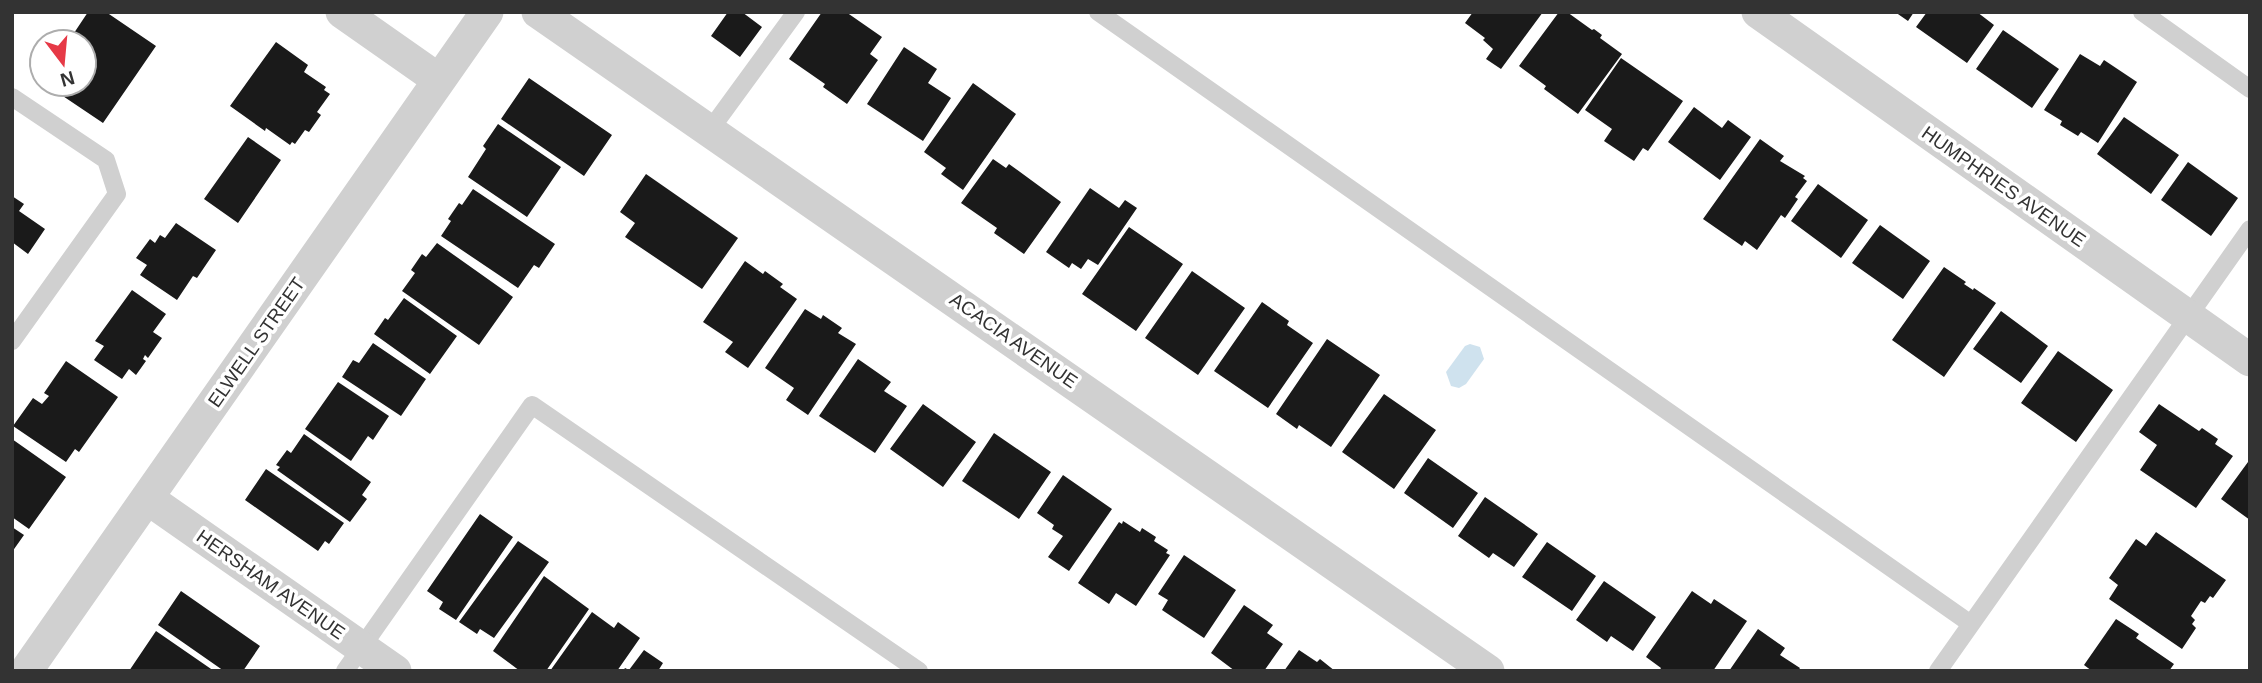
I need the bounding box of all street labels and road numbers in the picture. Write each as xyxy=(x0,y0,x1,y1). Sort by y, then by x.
street label: HUMPHRIES AVENUE xyxy=(1918,122,2090,251)
street label: ELWELL STREET xyxy=(204,273,309,411)
street label: ACACIA AVENUE xyxy=(946,289,1081,392)
street label: HERSHAM AVENUE xyxy=(193,525,349,643)

